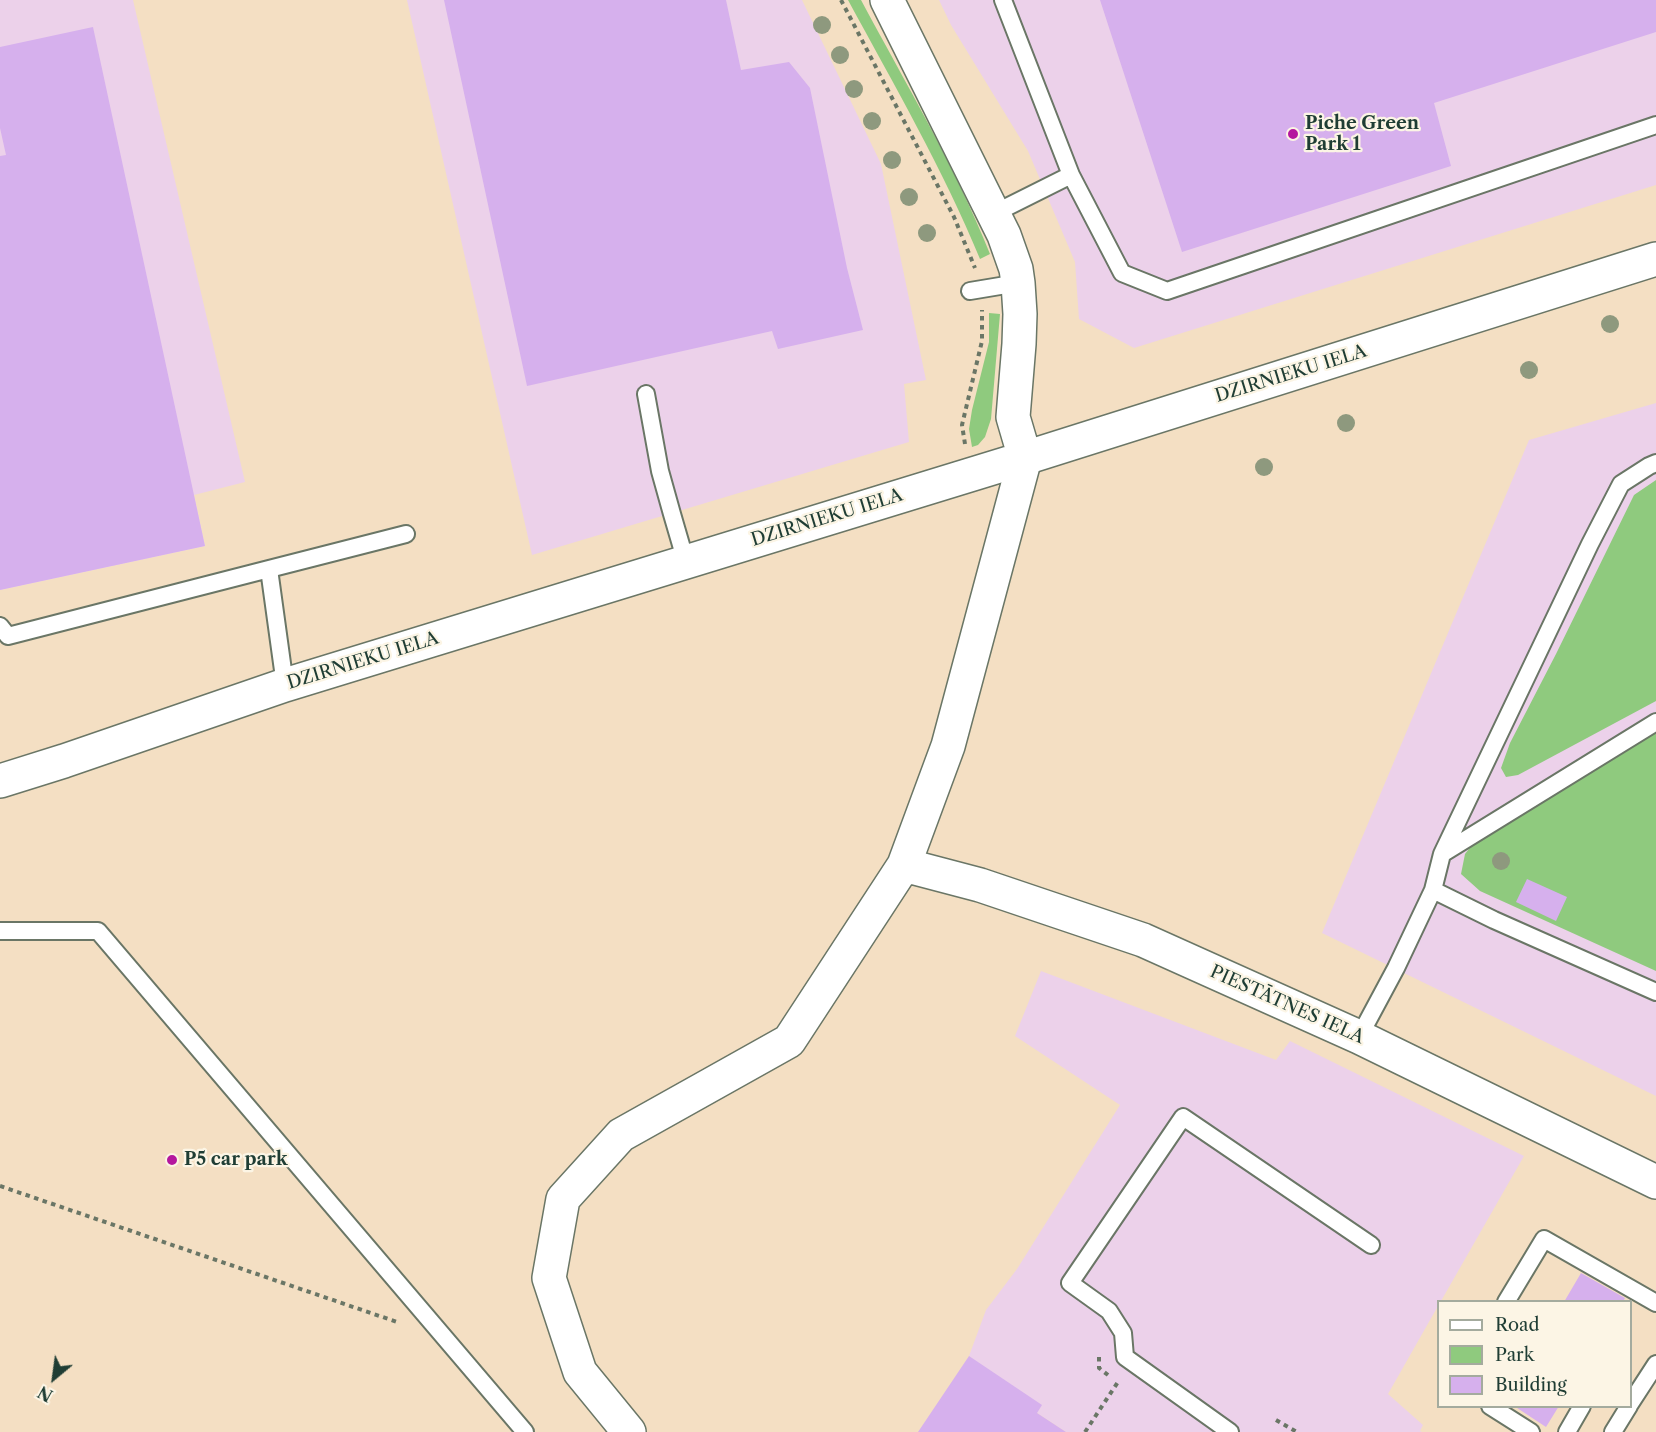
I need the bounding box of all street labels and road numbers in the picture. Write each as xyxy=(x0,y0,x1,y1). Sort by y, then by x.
street label: DZIRNIEKU IELA xyxy=(1213,341,1369,407)
street label: DZIRNIEKU IELA xyxy=(749,485,905,551)
street label: DZIRNIEKU IELA xyxy=(285,628,441,694)
street label: PIESTĀTNES IELA xyxy=(1207,961,1367,1049)

